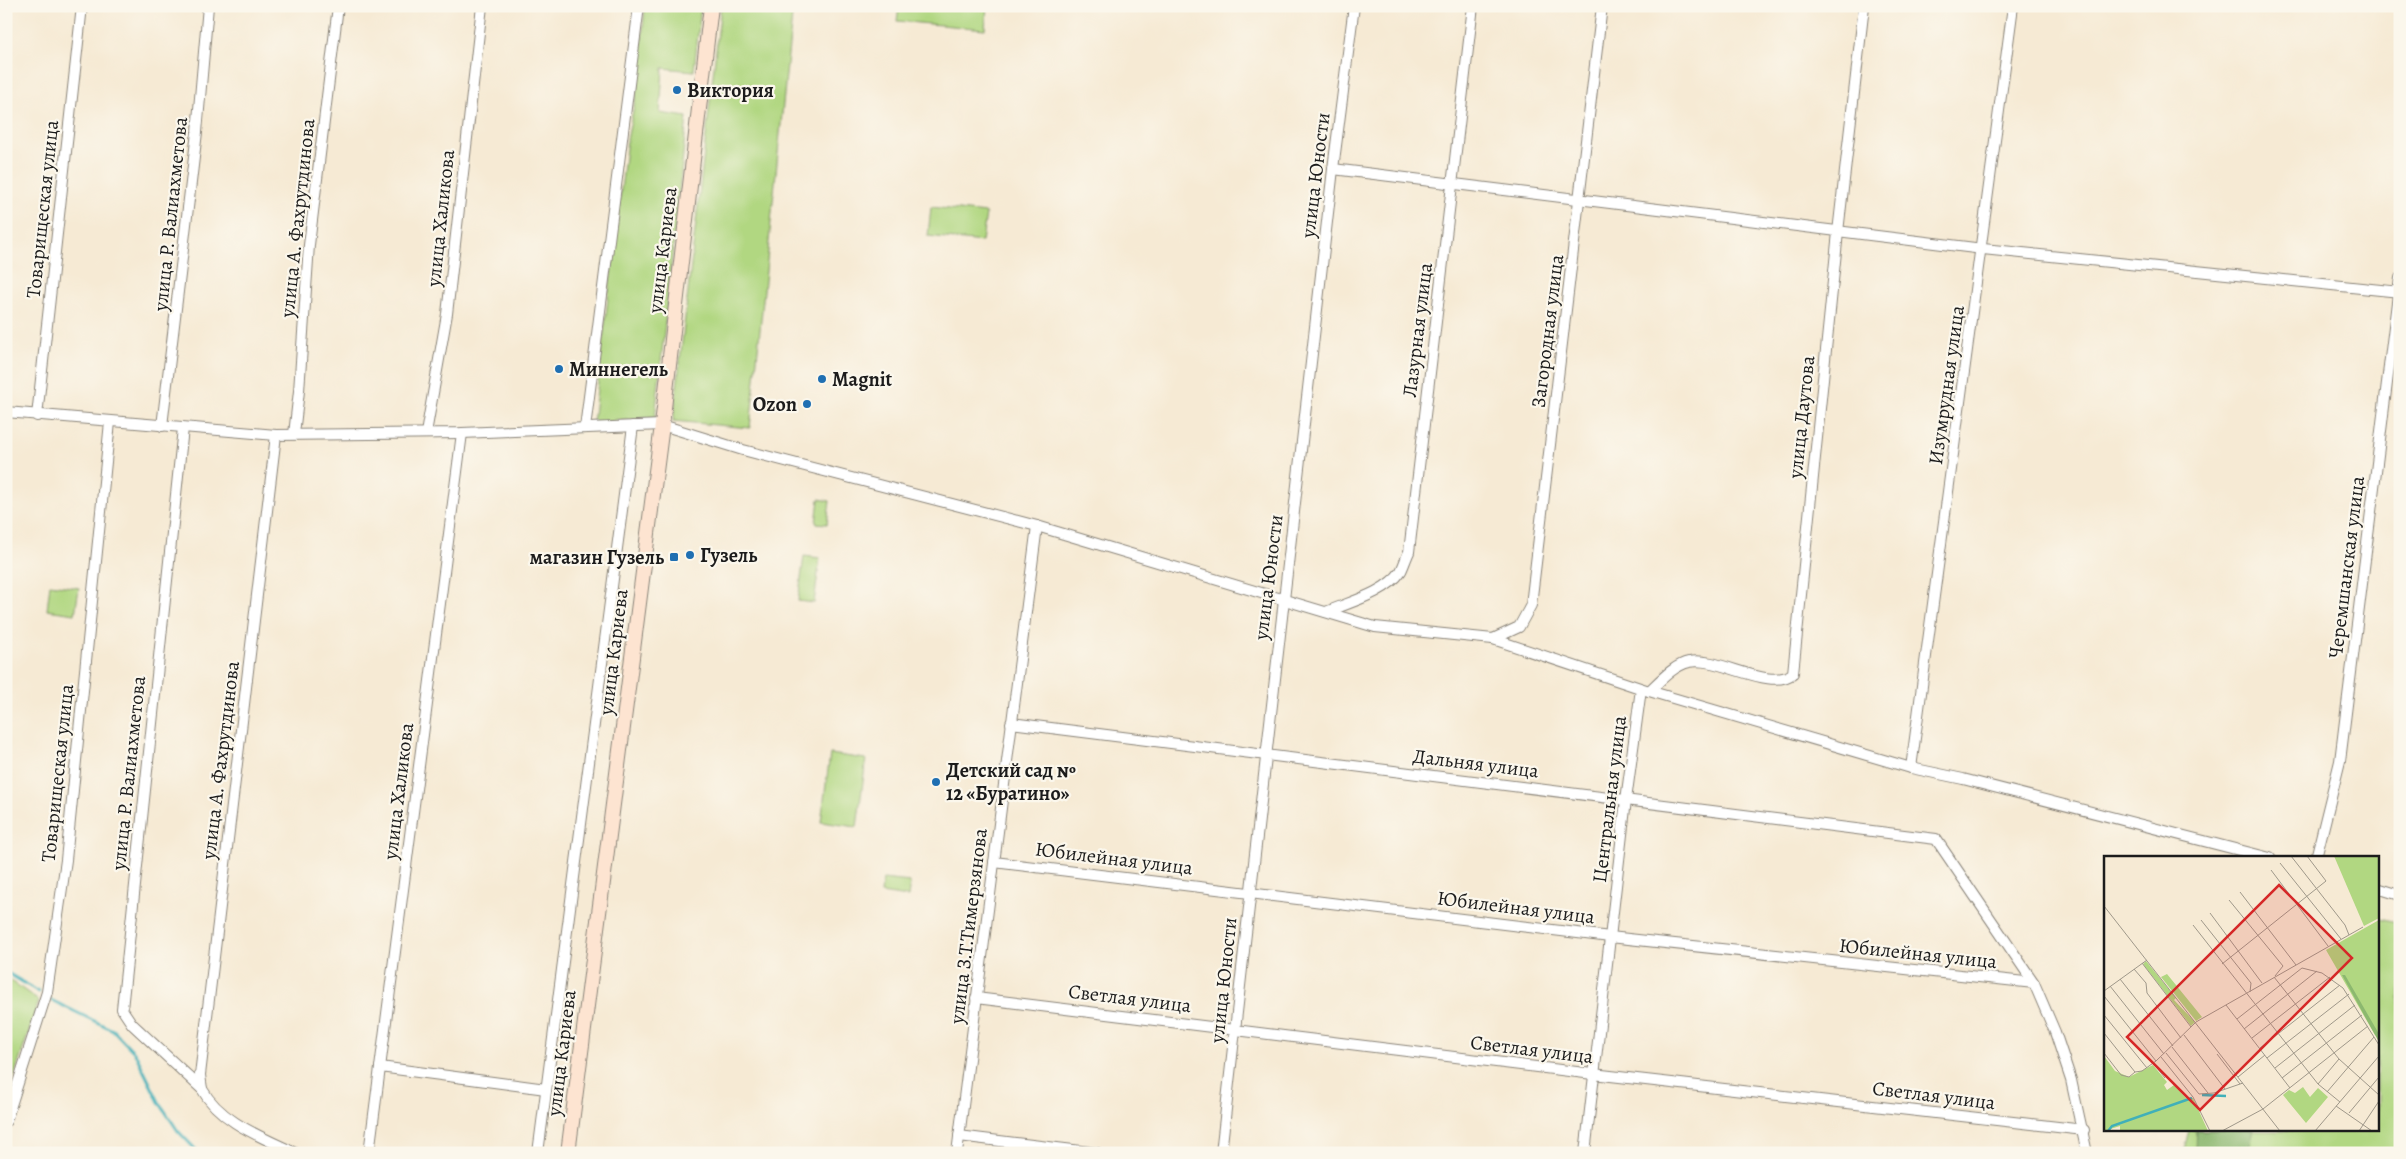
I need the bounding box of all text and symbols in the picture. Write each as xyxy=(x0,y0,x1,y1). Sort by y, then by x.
place label: Виктория xyxy=(687,77,774,104)
marker: Виктория xyxy=(671,84,683,96)
street label: улица Юности xyxy=(1294,111,1337,240)
street label: улица Р. Валиахметова xyxy=(147,115,194,314)
street label: улица А. Фахрутдинова xyxy=(274,117,321,320)
street label: Товарищеская улица xyxy=(20,118,65,299)
street label: улица Халикова xyxy=(420,147,461,289)
street label: улица Кариева xyxy=(641,185,684,316)
street label: Загородная улица xyxy=(1525,252,1570,409)
street label: Лазурная улица xyxy=(1396,260,1439,399)
street label: Изумрудная улица xyxy=(1922,303,1971,467)
street label: улица Даутова xyxy=(1782,353,1821,481)
place label: Миннегель xyxy=(569,356,668,383)
marker: Миннегель xyxy=(553,363,565,375)
place label: Magnit xyxy=(832,366,893,393)
marker: Magnit xyxy=(816,373,828,385)
place label: Ozon xyxy=(753,391,797,418)
marker: Ozon xyxy=(801,398,813,410)
street label: Черемшанская улица xyxy=(2322,474,2371,660)
street label: улица Юности xyxy=(1247,513,1290,642)
place label: Гузель xyxy=(700,542,757,569)
place label: магазин Гузель xyxy=(530,544,664,571)
marker: Гузель xyxy=(684,549,696,561)
marker: магазин Гузель xyxy=(668,551,680,563)
street label: улица Кариева xyxy=(592,587,635,718)
street label: улица А. Фахрутдинова xyxy=(195,659,246,862)
street label: улица Р. Валиахметова xyxy=(105,674,152,873)
street label: Товарищеская улица xyxy=(35,682,80,863)
street label: Центральная улица xyxy=(1586,713,1633,884)
street label: улица Халикова xyxy=(377,720,420,862)
street label: Дальняя улица xyxy=(1411,742,1541,785)
place label: Детский сад № 12 «Буратино» xyxy=(946,757,1076,807)
marker: Детский сад № 12 «Буратино» xyxy=(930,776,942,788)
street label: улица З.Т.Тимерзянова xyxy=(943,826,994,1026)
street label: Юбилейная улица xyxy=(1034,835,1195,882)
inset map xyxy=(2104,856,2378,1132)
street label: Юбилейная улица xyxy=(1436,884,1597,931)
street label: улица Юности xyxy=(1203,916,1244,1045)
street label: Юбилейная улица xyxy=(1838,932,1999,975)
street label: Светлая улица xyxy=(1067,978,1194,1020)
street label: улица Кариева xyxy=(540,988,583,1119)
street label: Светлая улица xyxy=(1469,1029,1596,1071)
street label: Светлая улица xyxy=(1871,1075,1998,1117)

